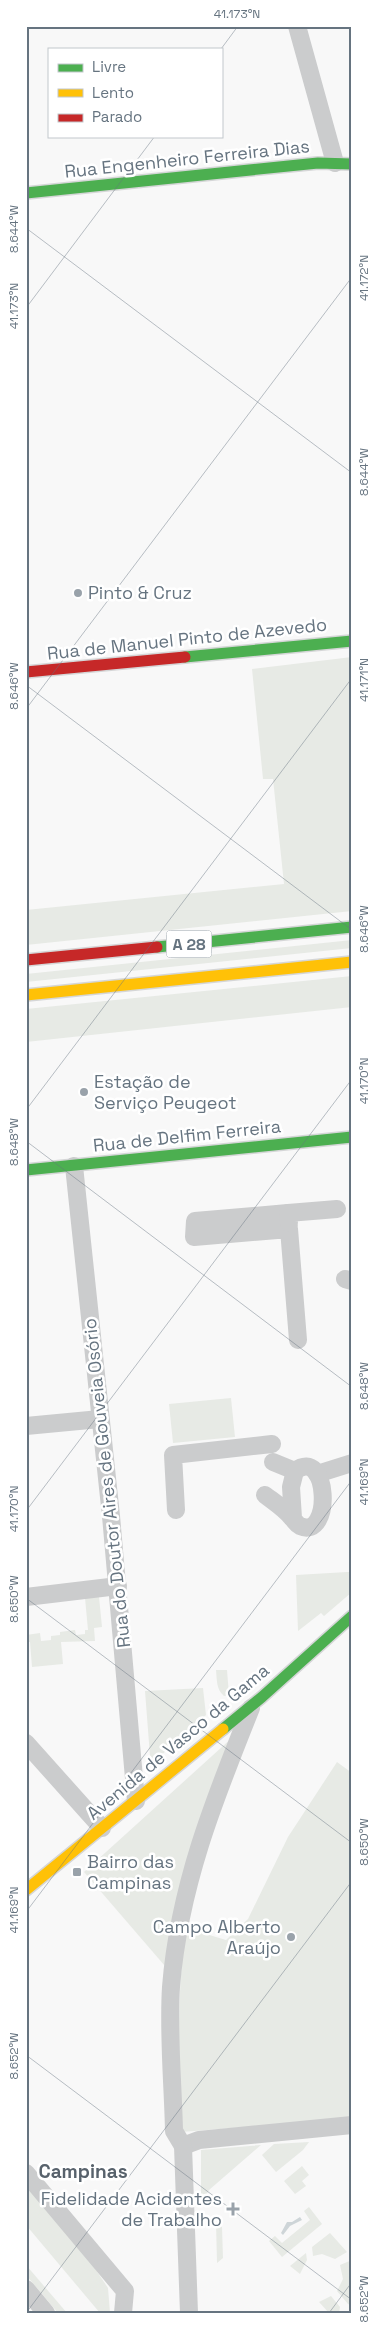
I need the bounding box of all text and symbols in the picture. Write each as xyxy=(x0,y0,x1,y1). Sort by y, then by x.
text: 41.173°N xyxy=(214,6,260,22)
legend xyxy=(48,48,222,138)
text: Livre xyxy=(92,57,126,76)
text: Lento xyxy=(92,83,134,102)
text: Parado xyxy=(92,107,142,126)
street label: Rua Engenheiro Ferreira Dias xyxy=(63,134,311,183)
text: 8.644°W xyxy=(6,205,22,253)
text: 41.172°N xyxy=(356,255,372,301)
text: 41.173°N xyxy=(6,283,22,329)
text: 8.644°W xyxy=(356,448,372,496)
place label: Pinto & Cruz xyxy=(88,581,192,604)
marker: Pinto & Cruz xyxy=(72,587,84,599)
street label: Rua de Manuel Pinto de Azevedo xyxy=(46,612,328,665)
text: 41.171°N xyxy=(356,658,372,702)
text: 8.646°W xyxy=(6,662,22,710)
text: 8.646°W xyxy=(356,905,372,953)
road number: A 28 xyxy=(166,931,212,958)
text: 41.170°N xyxy=(356,1058,372,1104)
place label: Estação de Serviço Peugeot xyxy=(94,1070,237,1114)
marker: Estação de Serviço Peugeot xyxy=(78,1086,90,1098)
street label: Rua de Delfim Ferreira xyxy=(92,1114,282,1157)
text: 8.648°W xyxy=(6,1118,22,1166)
street label: Rua do Doutor Aires de Gouveia Osório xyxy=(78,1317,135,1649)
text: 8.648°W xyxy=(356,1362,372,1410)
text: 41.169°N xyxy=(356,1458,372,1506)
text: 41.170°N xyxy=(6,1486,22,1532)
text: 8.650°W xyxy=(6,1575,22,1623)
street label: Avenida de Vasco da Gama xyxy=(82,1659,274,1825)
text: 8.650°W xyxy=(356,1818,372,1866)
place label: Bairro das Campinas xyxy=(87,1850,174,1894)
marker: Bairro das Campinas xyxy=(71,1866,83,1878)
text: 41.169°N xyxy=(6,1886,22,1934)
place label: Campo Alberto Araújo xyxy=(153,1915,281,1959)
marker: Campo Alberto Araújo xyxy=(285,1931,297,1943)
text: 8.652°W xyxy=(6,2032,22,2080)
district label: Campinas xyxy=(38,2159,128,2184)
place label: Fidelidade Acidentes de Trabalho xyxy=(41,2187,222,2231)
marker: Fidelidade Acidentes de Trabalho xyxy=(226,2202,240,2216)
text: 8.652°W xyxy=(356,2275,372,2323)

